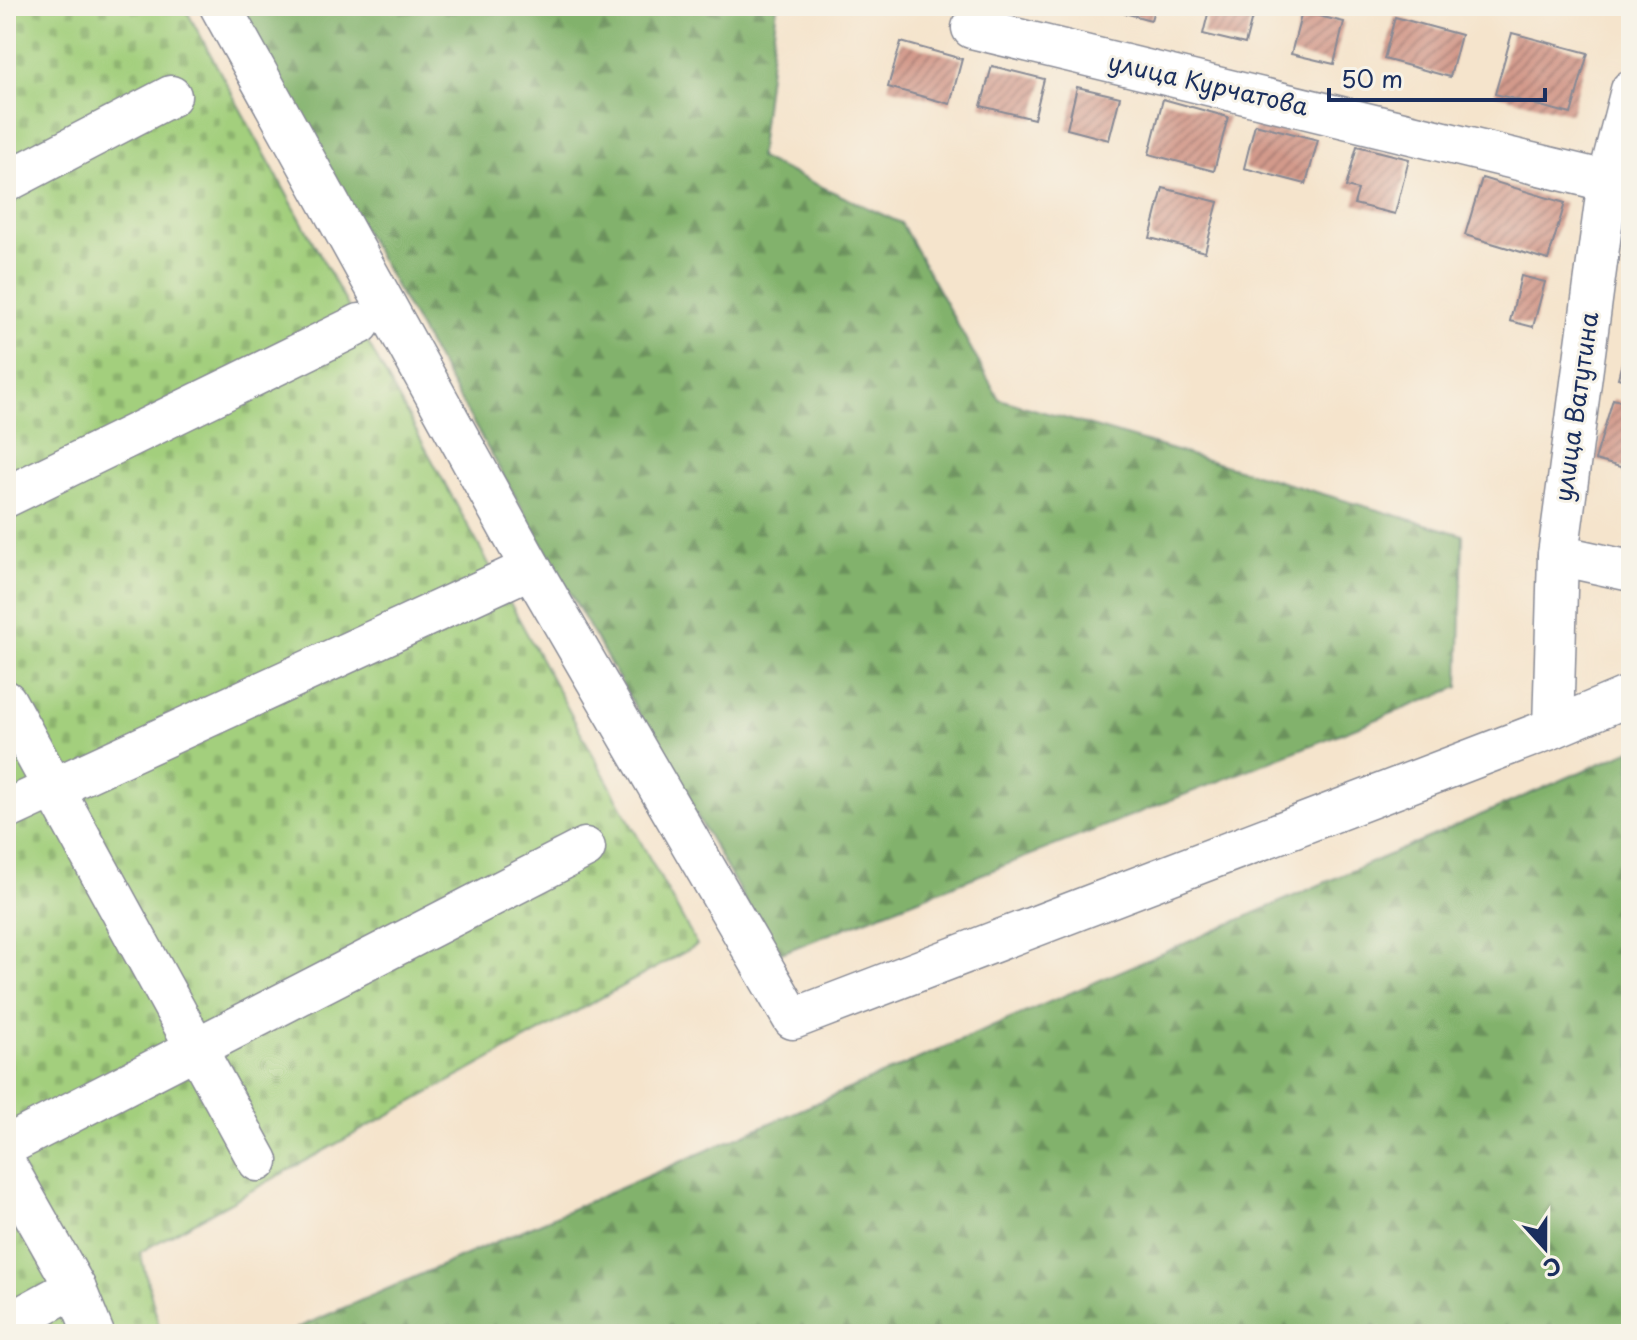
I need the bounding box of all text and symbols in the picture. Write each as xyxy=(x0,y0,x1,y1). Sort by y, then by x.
street label: улица Курчатова xyxy=(1105,43,1312,124)
scale bar xyxy=(1329,52,1545,102)
text: 50 m xyxy=(1341,60,1403,96)
street label: улица Ватутина xyxy=(1544,310,1606,504)
north arrow xyxy=(1505,1208,1585,1288)
text: С xyxy=(1539,1250,1566,1286)

